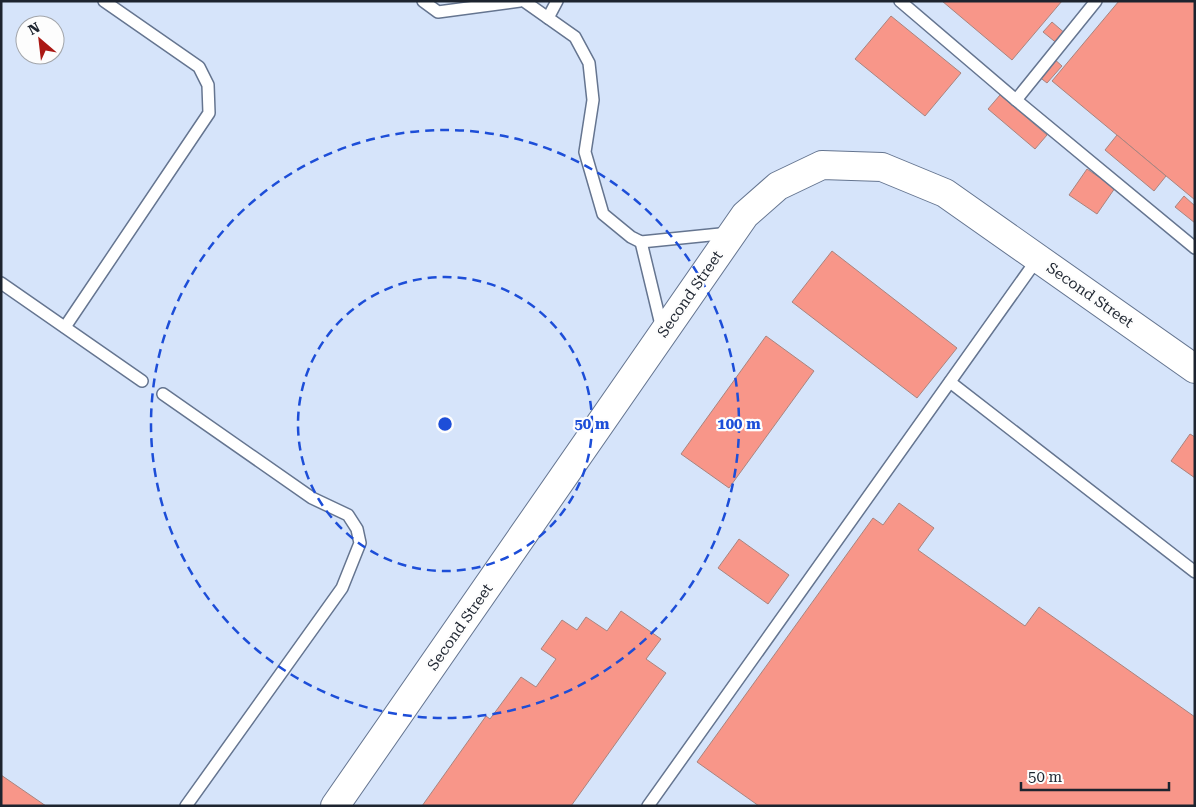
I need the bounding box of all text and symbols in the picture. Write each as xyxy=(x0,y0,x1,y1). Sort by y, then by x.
north arrow xyxy=(15,15,65,65)
text: N xyxy=(25,19,43,38)
street label: Second Street xyxy=(653,247,727,341)
street label: Second Street xyxy=(1043,258,1137,332)
centre of rings xyxy=(436,415,454,433)
text: 50 m xyxy=(574,415,610,433)
text: 100 m xyxy=(717,415,761,433)
street label: Second Street xyxy=(423,580,497,674)
scale bar xyxy=(1021,760,1168,792)
text: 50 m xyxy=(1028,768,1063,786)

